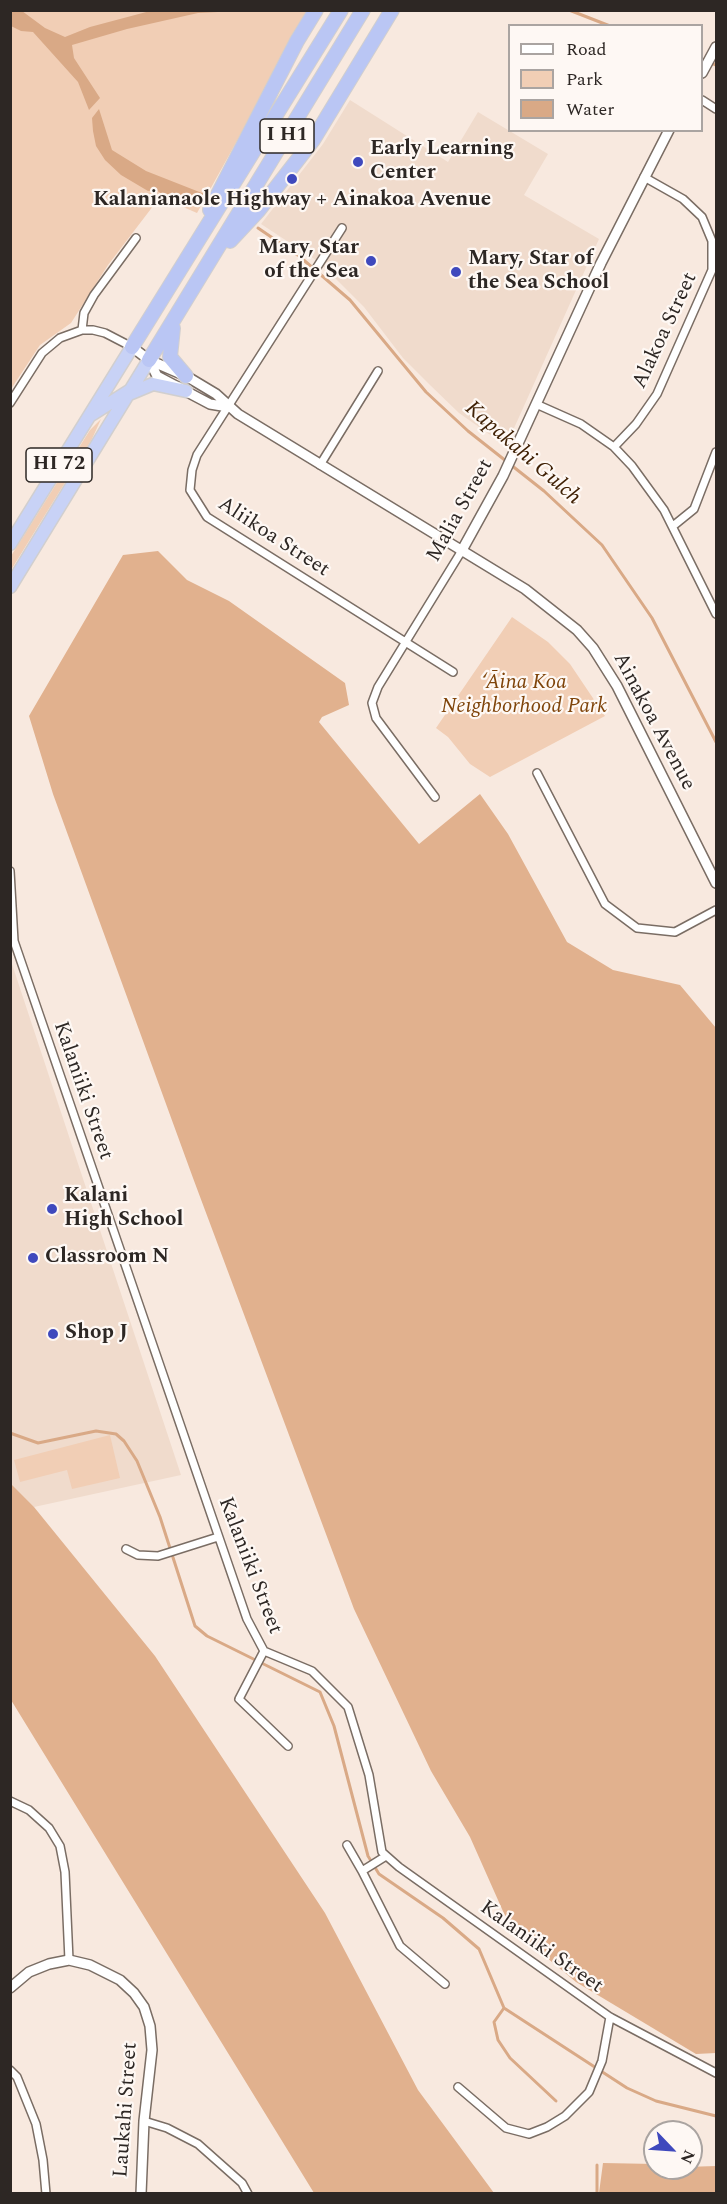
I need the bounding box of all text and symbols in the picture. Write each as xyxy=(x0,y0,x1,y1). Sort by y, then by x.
legend xyxy=(508,24,703,132)
text: Road xyxy=(566,36,607,63)
text: Park xyxy=(566,66,603,93)
text: Water xyxy=(566,96,614,123)
road number: I H1 xyxy=(260,119,314,153)
place label: Early Learning Center xyxy=(370,137,514,187)
marker: Early Learning Center xyxy=(351,155,365,169)
marker: Kalanianaole Highway + Ainakoa Avenue xyxy=(285,172,299,186)
place label: Kalanianaole Highway + Ainakoa Avenue xyxy=(93,188,491,214)
place label: Mary, Star of the Sea xyxy=(258,236,359,286)
place label: Mary, Star of the Sea School xyxy=(468,247,609,297)
marker: Mary, Star of the Sea xyxy=(364,254,378,268)
marker: Mary, Star of the Sea School xyxy=(449,265,463,279)
street label: Alakoa Street xyxy=(628,269,704,393)
water label: Kapakahi Gulch xyxy=(458,396,586,512)
road number: HI 72 xyxy=(26,448,92,482)
street label: Malia Street xyxy=(422,455,500,567)
street label: Aliikoa Street xyxy=(212,493,334,583)
street label: Ainakoa Avenue xyxy=(606,649,700,795)
park label: ‘Āina Koa Neighborhood Park xyxy=(441,671,607,721)
street label: Kalaniiki Street xyxy=(47,1018,117,1164)
place label: Kalani High School xyxy=(64,1184,183,1234)
marker: Kalani High School xyxy=(45,1202,59,1216)
place label: Classroom N xyxy=(45,1245,169,1271)
marker: Classroom N xyxy=(26,1251,40,1265)
place label: Shop J xyxy=(65,1321,128,1347)
marker: Shop J xyxy=(46,1327,60,1341)
street label: Kalaniiki Street xyxy=(211,1494,287,1638)
street label: Kalaniiki Street xyxy=(474,1896,608,2000)
street label: Laukahi Street xyxy=(110,2041,144,2179)
north arrow xyxy=(643,2120,703,2180)
text: N xyxy=(674,2146,701,2168)

